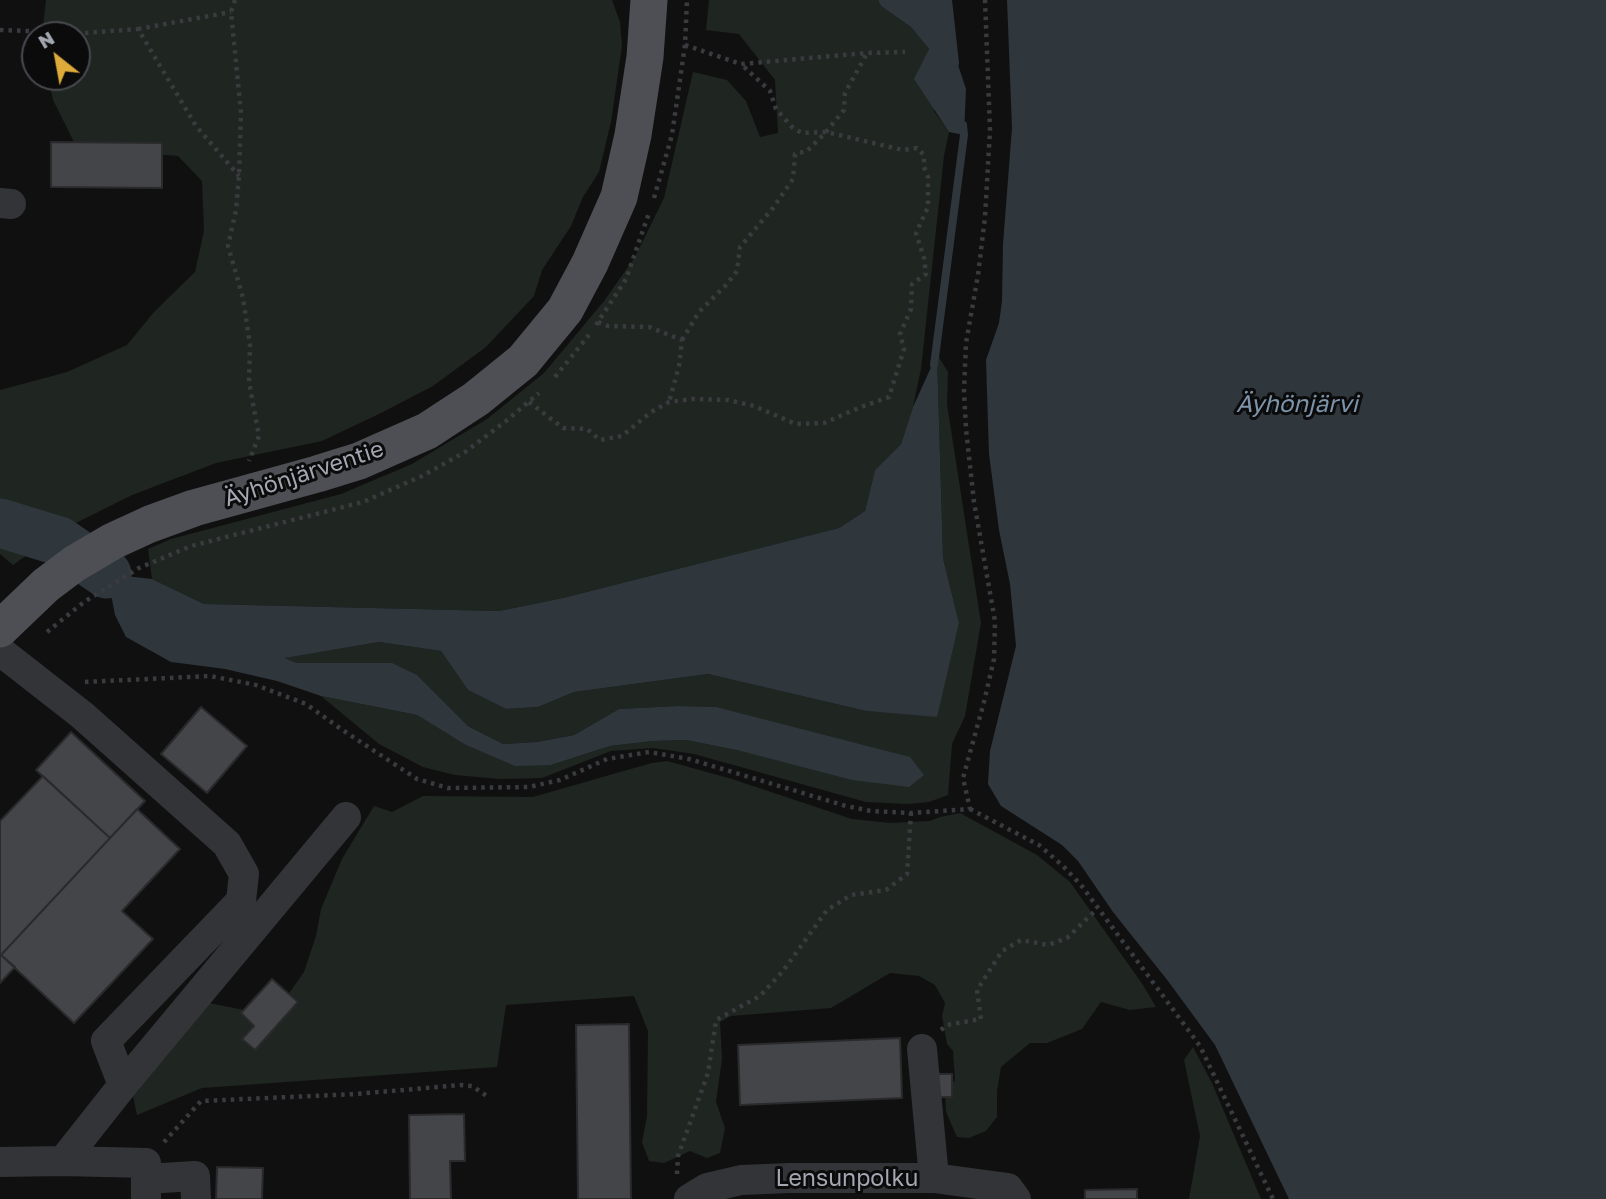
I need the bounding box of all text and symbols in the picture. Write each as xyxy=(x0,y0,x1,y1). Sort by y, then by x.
north arrow xyxy=(21,21,91,91)
text: N xyxy=(34,26,58,53)
water label: Äyhönjärvi xyxy=(1236,390,1358,418)
street label: Äyhönjärventie xyxy=(221,435,387,513)
street label: Lensunpolku xyxy=(776,1165,918,1193)

